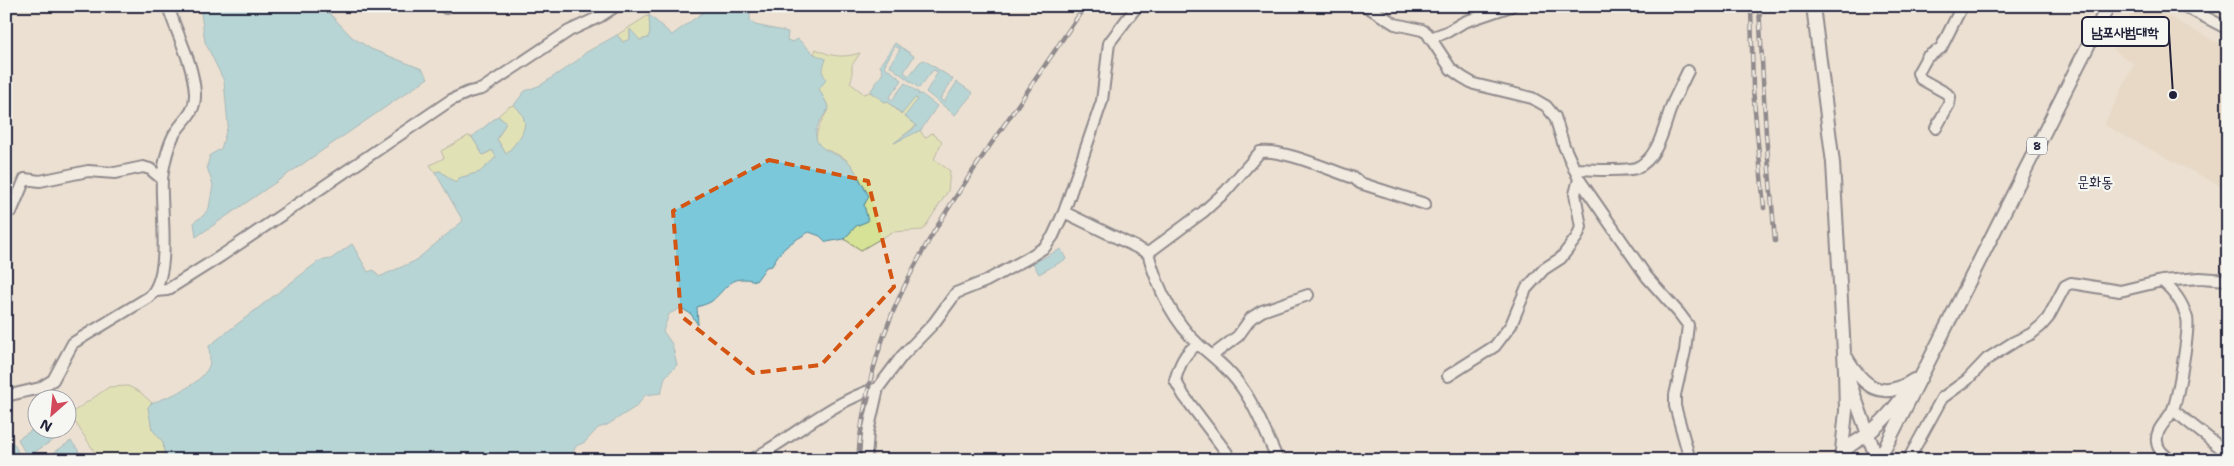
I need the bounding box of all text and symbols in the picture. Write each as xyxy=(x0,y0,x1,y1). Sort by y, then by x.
callout: 남포사범대학 xyxy=(2082,17,2169,46)
text: 남포사범대학 xyxy=(2091,23,2160,41)
road number: 8 xyxy=(2027,138,2047,154)
district label: 문화동 xyxy=(2077,172,2113,192)
north arrow xyxy=(28,388,78,438)
text: N xyxy=(37,415,55,436)

